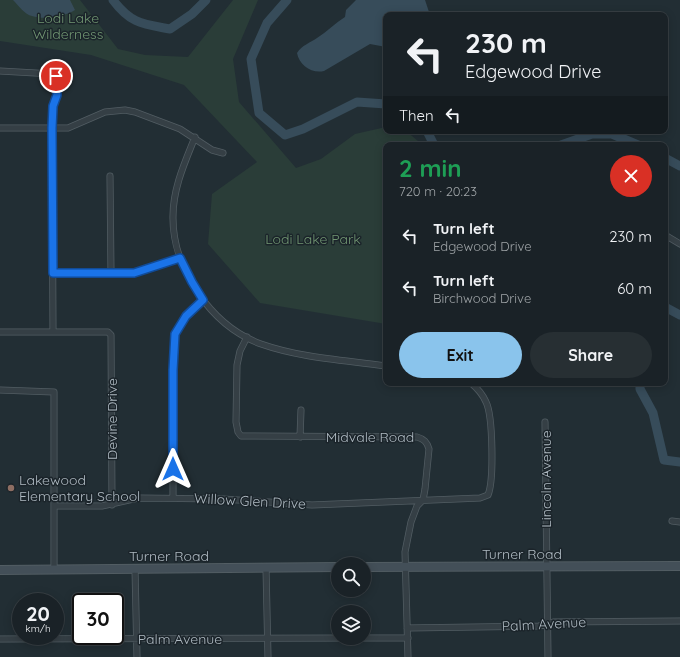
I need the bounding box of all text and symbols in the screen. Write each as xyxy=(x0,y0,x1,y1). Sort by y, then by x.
park label: Lodi Lake Wilderness xyxy=(33,9,103,43)
text: 230 m xyxy=(465,25,547,60)
icon: left xyxy=(399,28,451,80)
pin xyxy=(39,59,73,93)
text: Edgewood Drive xyxy=(465,60,602,83)
icon: arrive xyxy=(45,65,67,87)
icon: left xyxy=(442,104,464,126)
text: Then xyxy=(399,106,434,125)
text: 2 min xyxy=(399,153,461,183)
button: close xyxy=(610,155,652,197)
text: 720 m · 20:23 xyxy=(399,183,477,199)
text: Turn left xyxy=(433,219,495,238)
icon: left xyxy=(399,225,421,247)
text: 230 m xyxy=(609,227,652,246)
park label: Lodi Lake Park xyxy=(265,230,361,248)
text: Edgewood Drive xyxy=(433,238,532,254)
text: Turn left xyxy=(433,271,495,290)
icon: left xyxy=(399,277,421,299)
text: 60 m xyxy=(617,279,652,298)
text: Birchwood Drive xyxy=(433,290,531,306)
button: Exit xyxy=(399,332,522,378)
button: Share xyxy=(530,332,652,378)
street label: Devine Drive xyxy=(103,378,121,460)
street label: Midvale Road xyxy=(326,428,414,446)
street label: Lincoln Avenue xyxy=(537,430,555,528)
position arrow xyxy=(152,448,194,490)
place label: Lakewood Elementary School xyxy=(19,471,140,505)
marker: Lakewood Elementary School xyxy=(6,483,16,493)
street label: Willow Glen Drive xyxy=(194,489,306,513)
street label: Turner Road xyxy=(482,545,562,563)
street label: Turner Road xyxy=(129,547,209,565)
map controls xyxy=(331,557,371,645)
button: search xyxy=(331,557,371,597)
speed limit sign: 30 xyxy=(72,593,124,645)
text: 20 xyxy=(26,601,50,626)
button: layers xyxy=(331,605,371,645)
street label: Palm Avenue xyxy=(501,613,587,635)
text: km/h xyxy=(25,622,51,635)
street label: Palm Avenue xyxy=(138,630,222,648)

